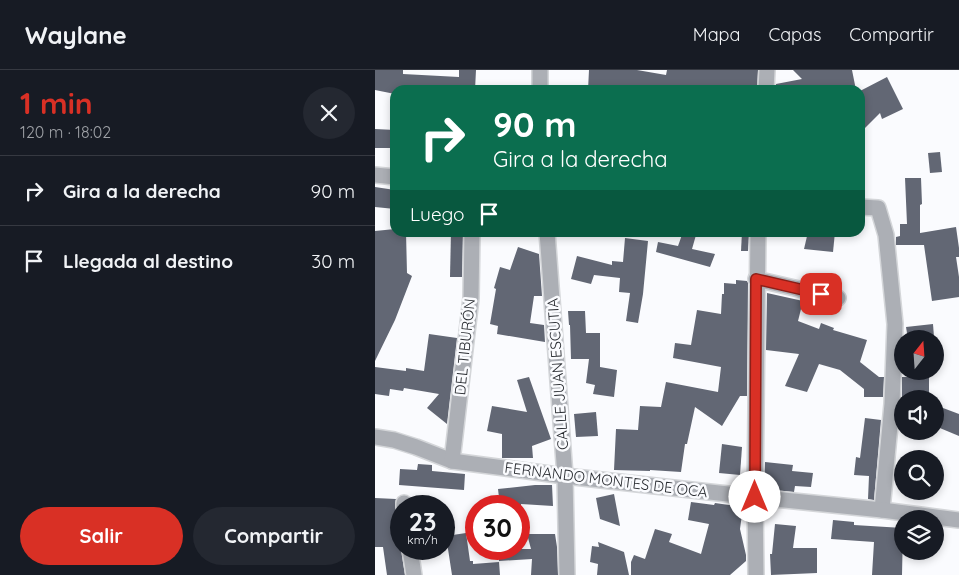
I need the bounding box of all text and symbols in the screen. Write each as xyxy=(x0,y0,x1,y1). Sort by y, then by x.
text: Waylane xyxy=(25,20,127,50)
text: Mapa xyxy=(693,23,740,46)
text: Capas xyxy=(768,23,821,46)
text: Compartir xyxy=(849,23,934,46)
text: 1 min xyxy=(20,84,93,122)
button: close xyxy=(303,87,355,139)
text: 90 m xyxy=(493,102,576,146)
icon: right xyxy=(410,105,475,170)
text: 120 m · 18:02 xyxy=(20,122,111,142)
text: Gira a la derecha xyxy=(493,145,668,173)
icon: right xyxy=(20,177,48,205)
text: Gira a la derecha xyxy=(63,179,221,203)
text: 90 m xyxy=(311,179,355,203)
icon: arrive xyxy=(475,200,503,228)
text: Luego xyxy=(410,202,465,226)
icon: arrive xyxy=(20,247,48,275)
text: Llegada al destino xyxy=(63,249,233,273)
text: 30 m xyxy=(311,249,355,273)
pin xyxy=(800,273,842,315)
icon: arrive xyxy=(807,280,835,308)
street label: CALLE JUAN ESCUTIA xyxy=(543,297,572,450)
street label: DEL TIBURÓN xyxy=(450,298,479,396)
north arrow xyxy=(894,330,944,380)
map controls xyxy=(894,330,944,560)
button: sound xyxy=(894,390,944,440)
button: search xyxy=(894,450,944,500)
street label: FERNANDO MONTES DE OCA xyxy=(504,458,709,501)
position arrow xyxy=(728,470,780,522)
speed limit sign: 30 xyxy=(465,495,530,560)
text: 23 xyxy=(409,506,436,537)
button: Salir xyxy=(20,507,183,565)
button: Compartir xyxy=(193,507,355,565)
button: layers xyxy=(894,510,944,560)
text: km/h xyxy=(407,532,438,547)

